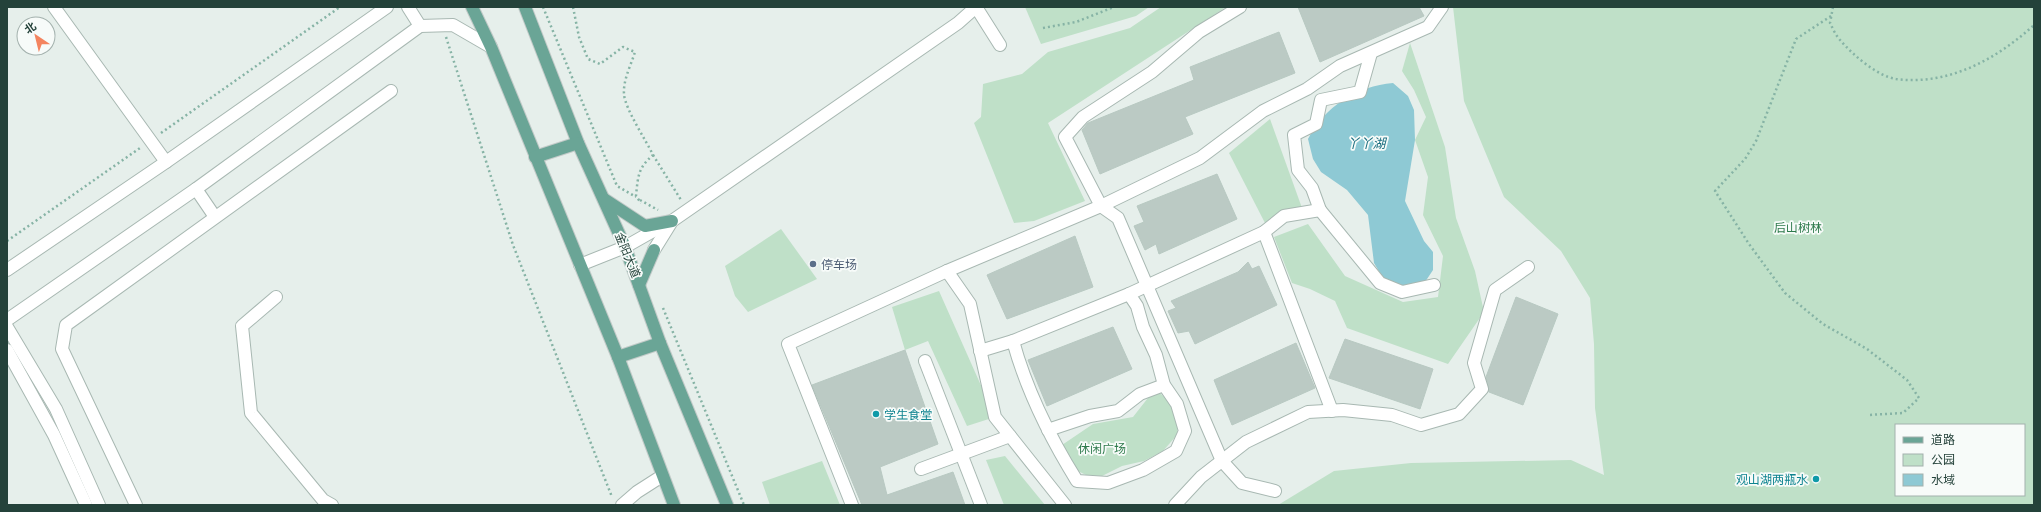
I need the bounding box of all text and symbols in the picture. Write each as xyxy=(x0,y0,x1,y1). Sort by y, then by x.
north arrow xyxy=(16,16,56,56)
text: 北 xyxy=(22,19,39,37)
water label: 丫丫湖 xyxy=(1346,135,1387,151)
park label: 后山树林 xyxy=(1774,220,1822,235)
street label: 金阳大道 xyxy=(612,230,644,280)
place label: 停车场 xyxy=(821,257,857,272)
marker: 停车场 xyxy=(808,259,818,269)
place label: 学生食堂 xyxy=(884,407,932,422)
marker: 学生食堂 xyxy=(871,409,881,419)
legend xyxy=(1895,424,2025,496)
text: 道路 xyxy=(1931,432,1955,447)
park label: 休闲广场 xyxy=(1078,441,1126,456)
text: 公园 xyxy=(1931,452,1955,467)
place label: 观山湖两瓶水 xyxy=(1736,472,1808,487)
text: 水域 xyxy=(1931,472,1955,487)
marker: 观山湖两瓶水 xyxy=(1811,474,1821,484)

